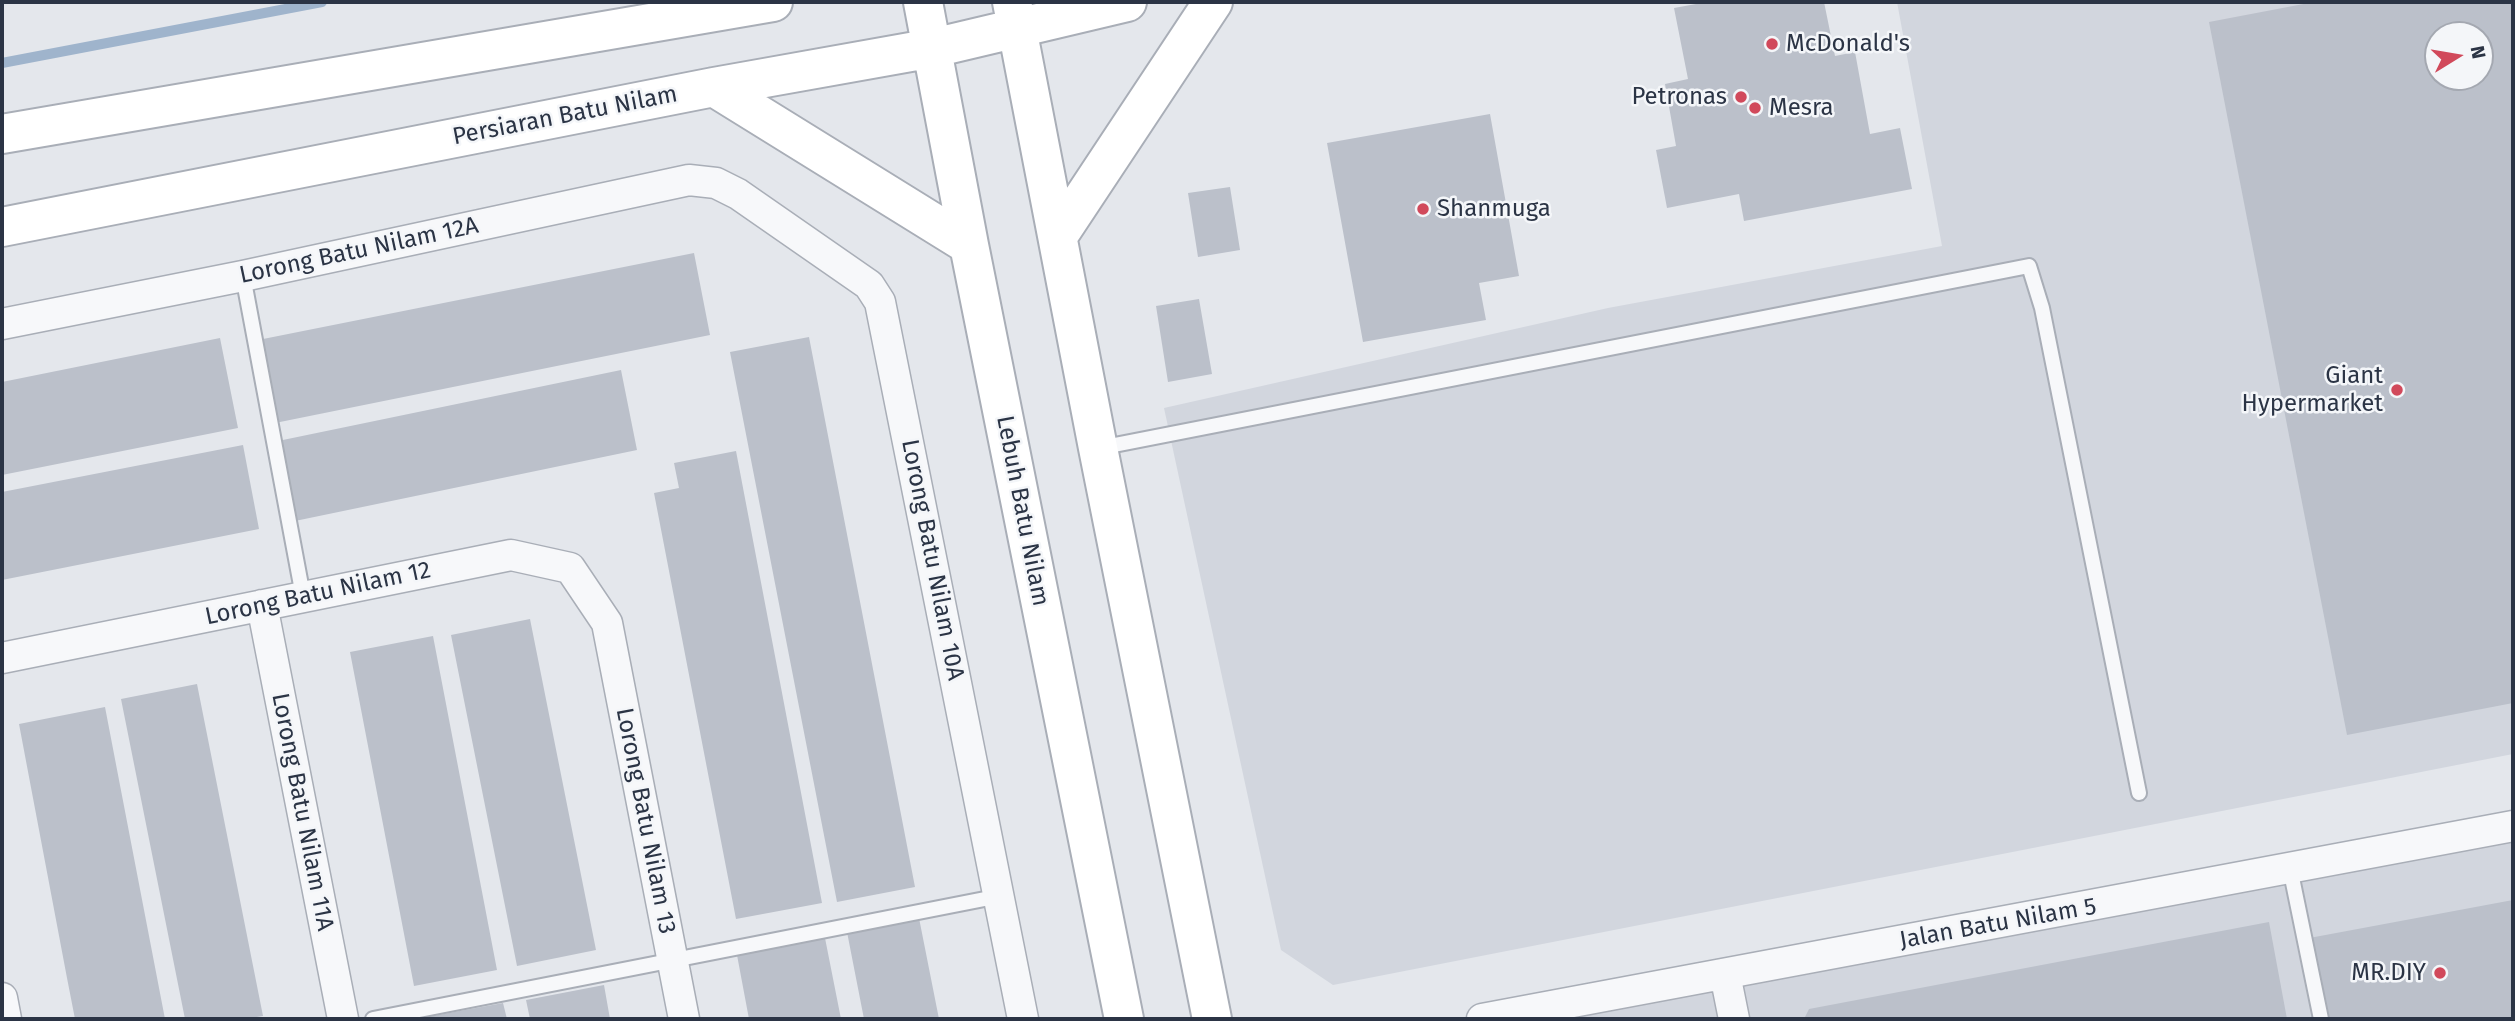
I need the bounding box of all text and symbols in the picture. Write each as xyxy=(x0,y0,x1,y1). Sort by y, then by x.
north arrow xyxy=(2424,21,2494,91)
place label: McDonald's xyxy=(1786,30,1910,58)
marker: McDonald's xyxy=(1764,36,1780,52)
text: N xyxy=(2466,44,2491,61)
street label: Persiaran Batu Nilam xyxy=(450,80,680,152)
place label: Petronas xyxy=(1631,83,1727,111)
marker: Petronas xyxy=(1733,89,1749,105)
place label: Mesra xyxy=(1769,94,1833,122)
marker: Mesra xyxy=(1747,100,1763,116)
place label: Shanmuga xyxy=(1437,195,1551,223)
marker: Shanmuga xyxy=(1415,201,1431,217)
street label: Lorong Batu Nilam 12A xyxy=(237,212,481,290)
place label: Giant Hypermarket xyxy=(2242,362,2383,418)
marker: Giant Hypermarket xyxy=(2389,382,2405,398)
street label: Lebuh Batu Nilam xyxy=(989,413,1055,609)
street label: Lorong Batu Nilam 10A xyxy=(894,437,970,683)
street label: Lorong Batu Nilam 12 xyxy=(203,556,433,632)
street label: Lorong Batu Nilam 11A xyxy=(265,691,339,933)
street label: Lorong Batu Nilam 13 xyxy=(609,705,681,937)
street label: Jalan Batu Nilam 5 xyxy=(1897,893,2099,955)
place label: MR.DIY xyxy=(2351,959,2426,987)
marker: MR.DIY xyxy=(2432,965,2448,981)

